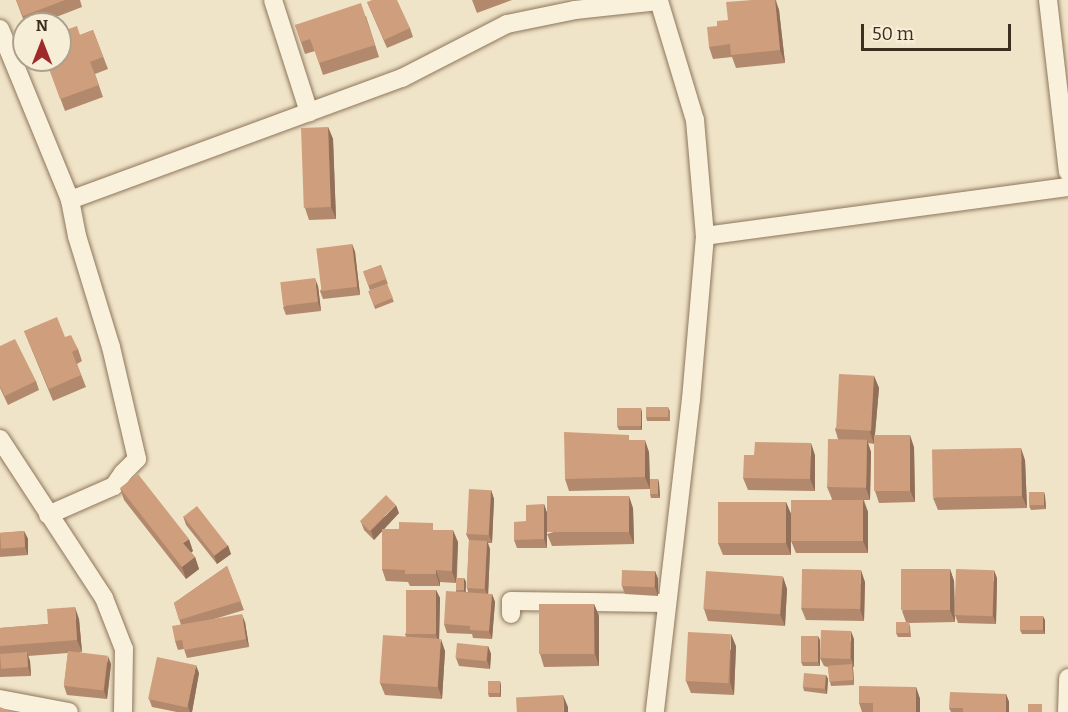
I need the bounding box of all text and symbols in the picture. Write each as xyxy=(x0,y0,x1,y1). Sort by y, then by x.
north arrow xyxy=(12,12,72,72)
scale bar xyxy=(864,12,1014,50)
text: N xyxy=(36,16,48,35)
text: 50 m xyxy=(872,23,914,45)

